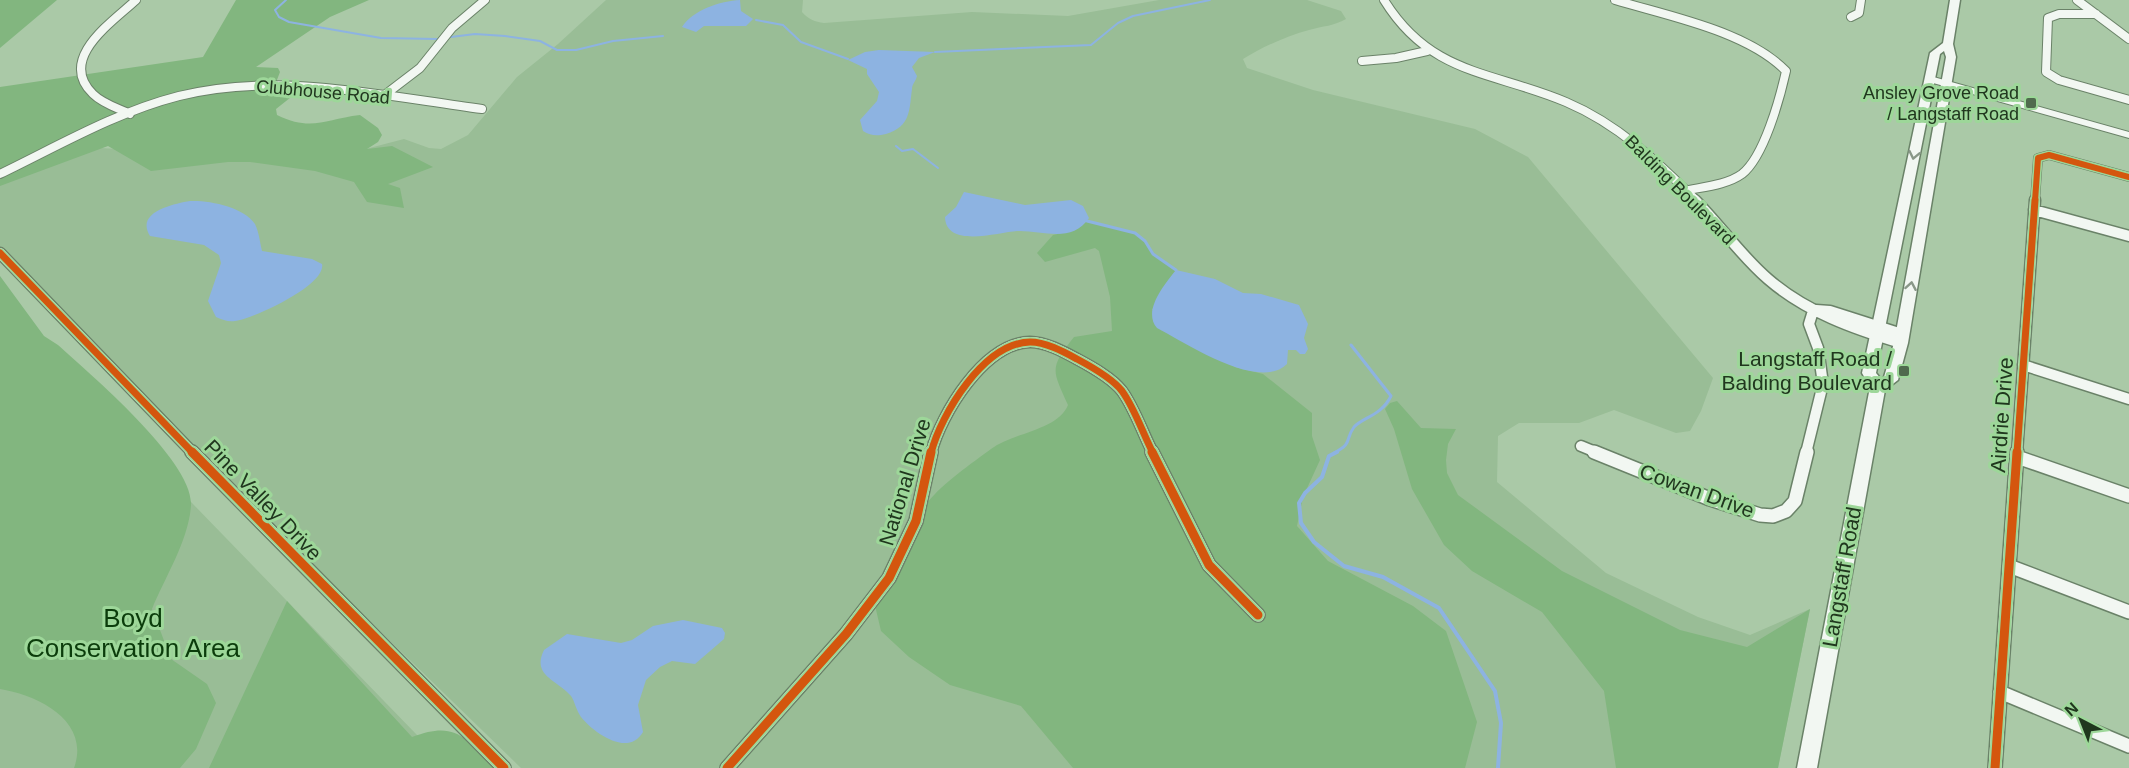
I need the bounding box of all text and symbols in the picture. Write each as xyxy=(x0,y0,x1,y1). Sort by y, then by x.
street label: Clubhouse Road xyxy=(255,76,391,108)
place label: Ansley Grove Road / Langstaff Road xyxy=(1863,83,2019,124)
marker: Ansley Grove Road / Langstaff Road xyxy=(2024,96,2038,110)
street label: Balding Boulevard xyxy=(1621,131,1739,249)
one-way arrow xyxy=(1909,149,1922,159)
one-way arrow xyxy=(1904,281,1916,290)
place label: Langstaff Road / Balding Boulevard xyxy=(1722,347,1892,394)
street label: Airdrie Drive xyxy=(1986,357,2017,473)
marker: Langstaff Road / Balding Boulevard xyxy=(1897,364,1911,378)
street label: National Drive xyxy=(874,415,935,548)
street label: Pine Valley Drive xyxy=(200,435,327,565)
street label: Cowan Drive xyxy=(1637,459,1758,522)
street label: Langstaff Road xyxy=(1818,505,1865,649)
park label: Boyd Conservation Area xyxy=(26,603,240,663)
north arrow xyxy=(2051,690,2111,750)
text: N xyxy=(2061,699,2081,719)

